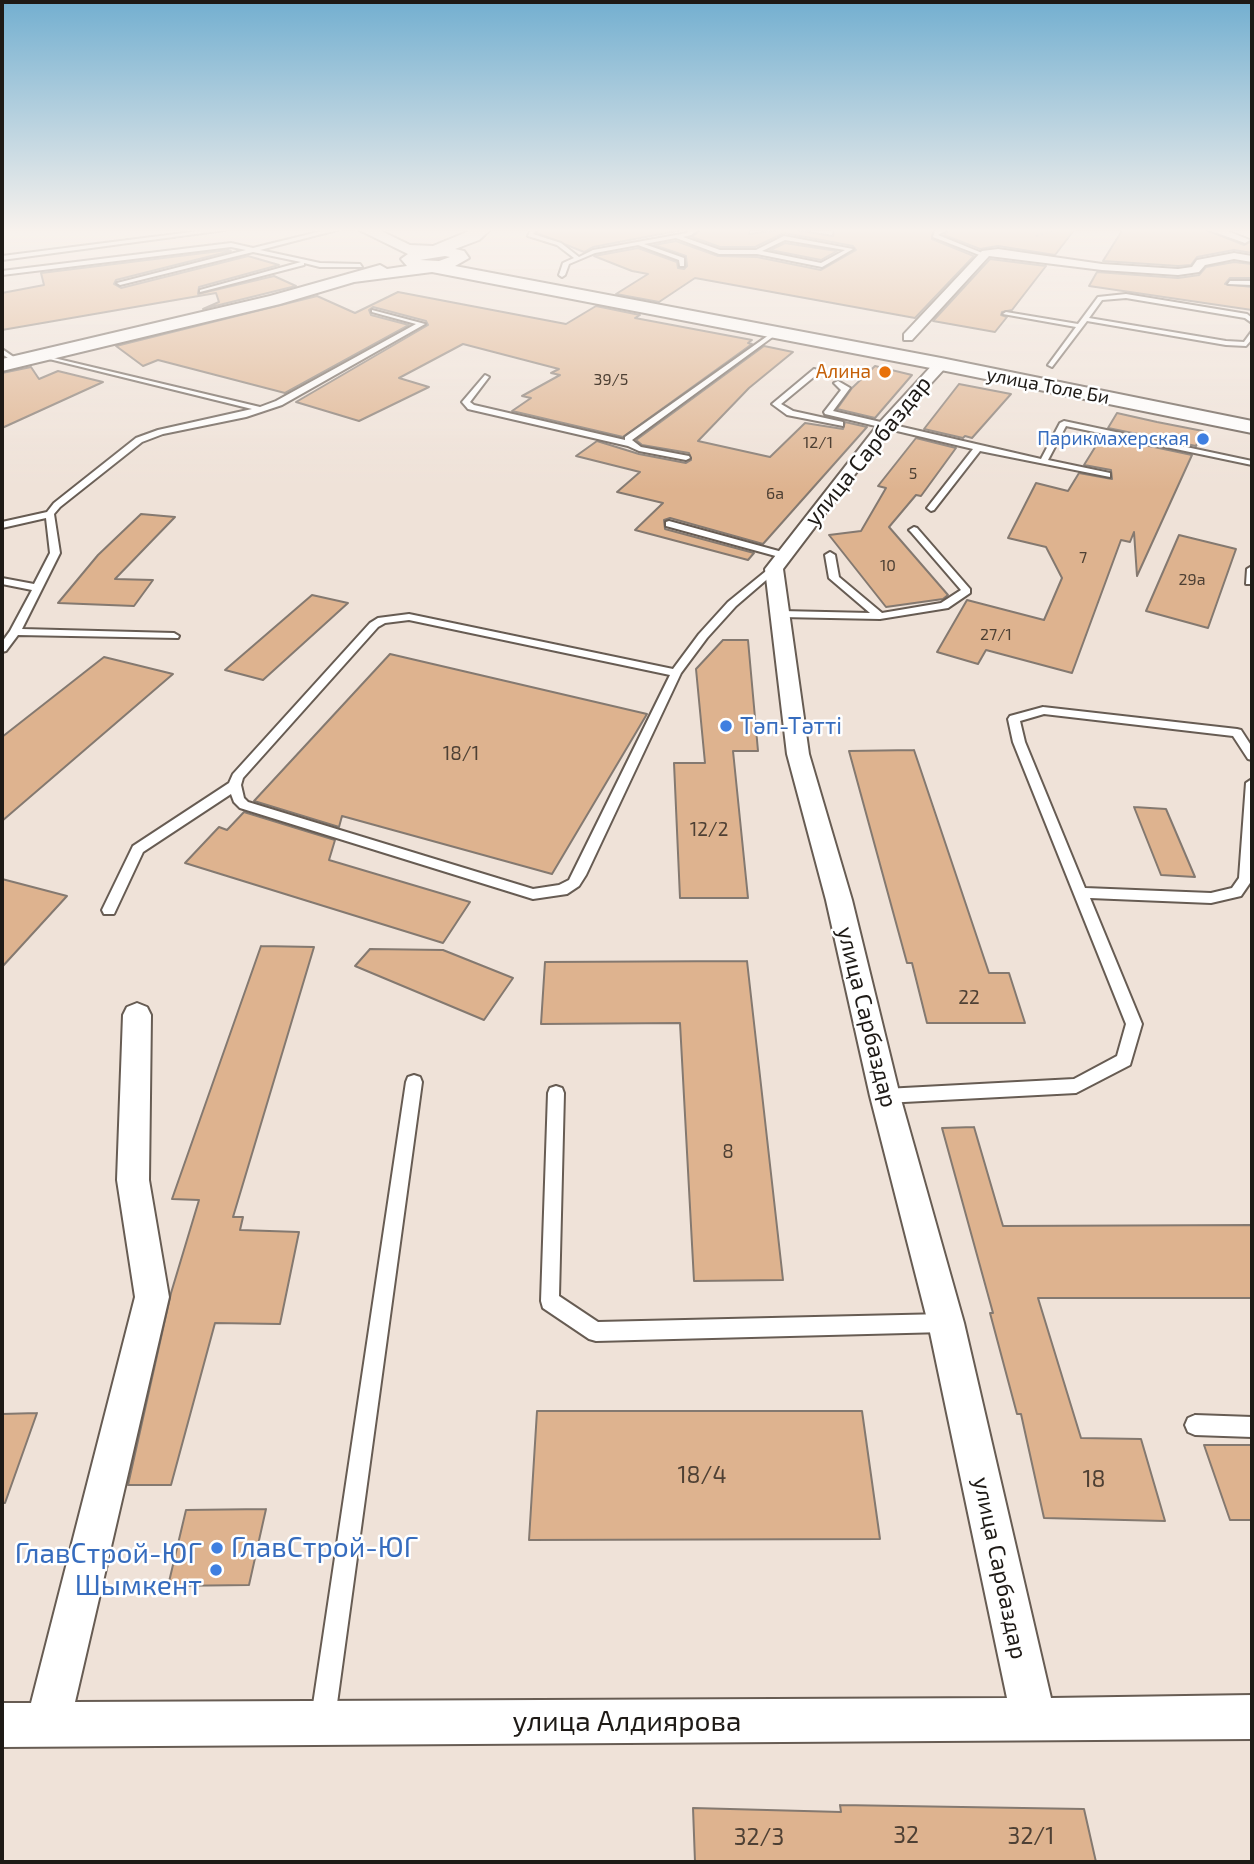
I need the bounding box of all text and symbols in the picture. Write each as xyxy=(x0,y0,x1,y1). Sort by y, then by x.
place label: Алина xyxy=(816,361,871,383)
street label: улица Толе Би xyxy=(985,363,1111,409)
marker: Алина xyxy=(877,364,893,380)
house number: 39/5 xyxy=(594,370,628,390)
street label: улица Сарбаздар xyxy=(799,370,937,532)
place label: Парикмахерская xyxy=(1037,428,1189,450)
marker: Парикмахерская xyxy=(1195,431,1211,447)
house number: 12/1 xyxy=(803,433,833,453)
house number: 5 xyxy=(909,464,917,484)
house number: 6а xyxy=(766,484,784,504)
house number: 7 xyxy=(1079,548,1087,568)
house number: 10 xyxy=(880,556,896,576)
house number: 29а xyxy=(1179,570,1205,590)
house number: 27/1 xyxy=(980,625,1012,645)
place label: Тәп-Тәтті xyxy=(740,712,842,740)
marker: Тәп-Тәтті xyxy=(718,718,734,734)
house number: 18/1 xyxy=(443,743,479,765)
house number: 12/2 xyxy=(690,819,728,841)
street label: улица Сарбаздар xyxy=(831,924,903,1110)
house number: 22 xyxy=(958,987,980,1009)
house number: 8 xyxy=(722,1141,734,1163)
house number: 18/4 xyxy=(677,1461,727,1489)
house number: 18 xyxy=(1082,1465,1106,1493)
street label: улица Сарбаздар xyxy=(967,1474,1033,1662)
place label: ГлавСтрой-ЮГ xyxy=(231,1531,418,1565)
place label: ГлавСтрой-ЮГ Шымкент xyxy=(15,1537,202,1603)
marker: ГлавСтрой-ЮГ xyxy=(209,1540,225,1556)
marker: ГлавСтрой-ЮГ Шымкент xyxy=(208,1562,224,1578)
street label: улица Алдиярова xyxy=(513,1705,741,1739)
house number: 32 xyxy=(893,1821,919,1849)
house number: 32/1 xyxy=(1008,1822,1054,1850)
house number: 32/3 xyxy=(734,1823,784,1851)

